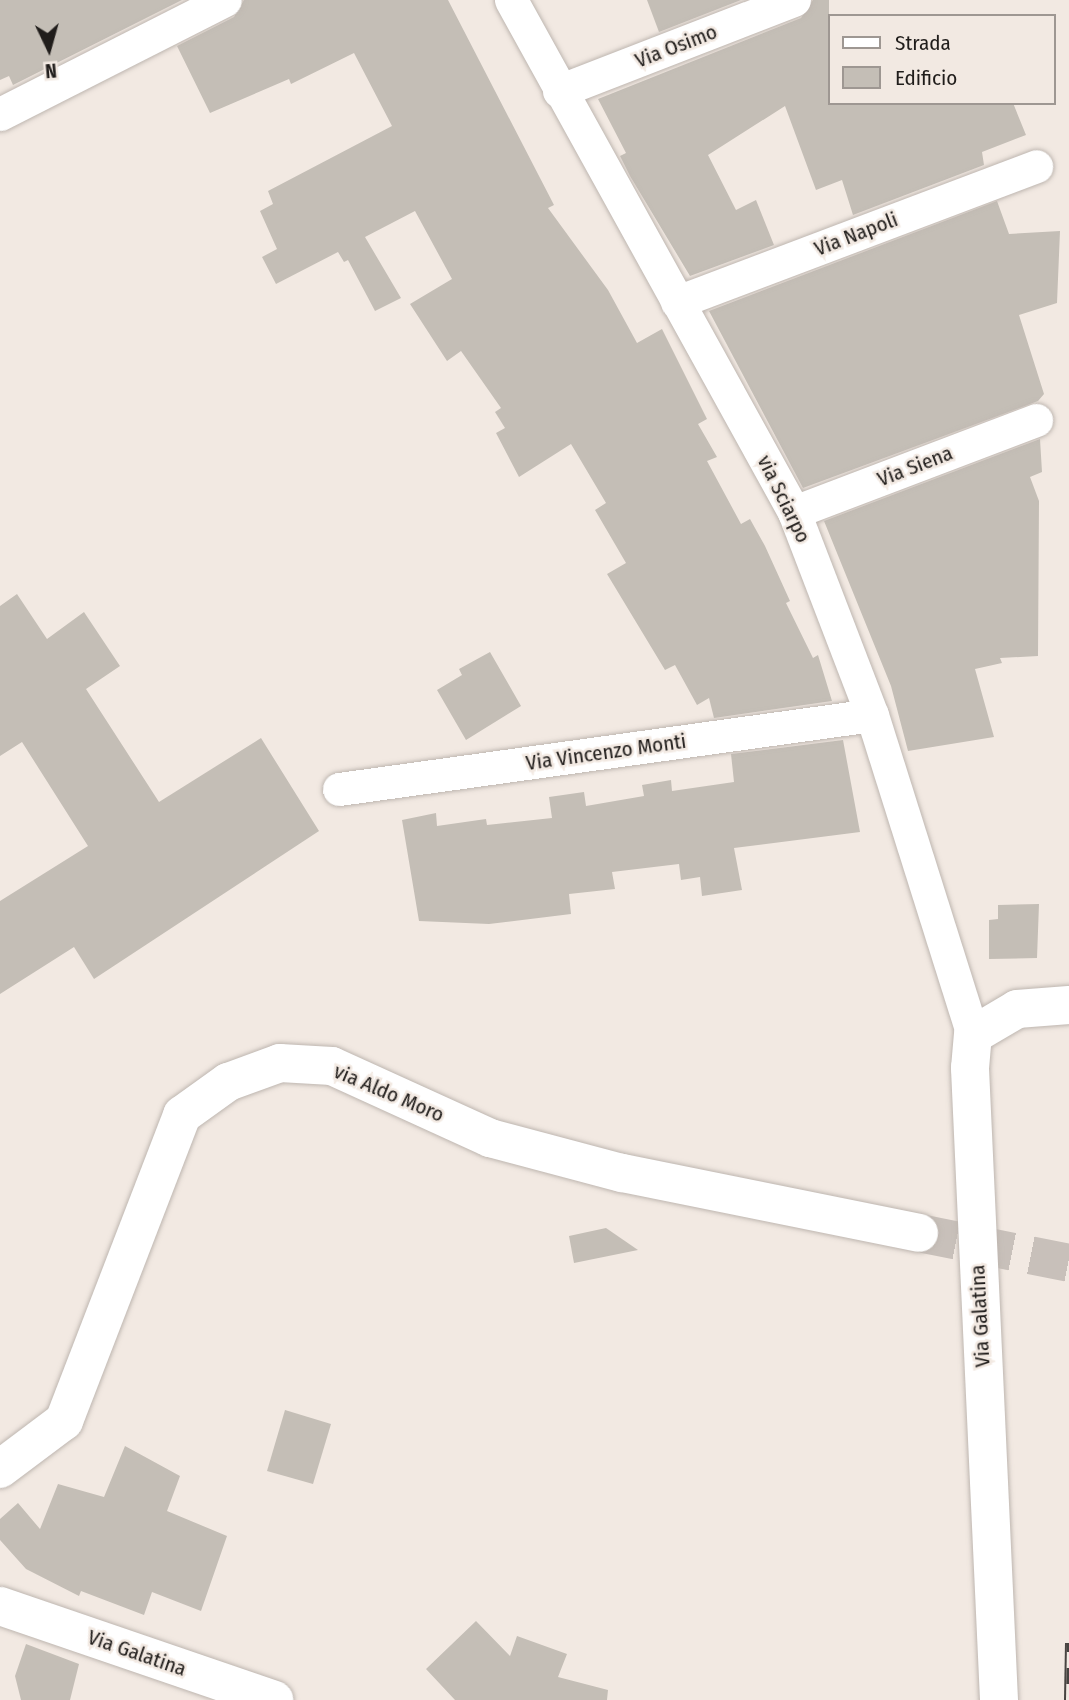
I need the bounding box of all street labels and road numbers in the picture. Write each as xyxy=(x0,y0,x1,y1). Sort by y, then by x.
street label: Via Osimo xyxy=(631,19,721,73)
street label: Via Napoli xyxy=(811,207,901,261)
street label: Via Siena xyxy=(874,440,956,492)
street label: via Sciarpo xyxy=(752,451,816,547)
street label: Via Vincenzo Monti xyxy=(524,728,688,776)
street label: via Aldo Moro xyxy=(330,1058,448,1128)
street label: Via Galatina xyxy=(965,1264,995,1368)
street label: Via Galatina xyxy=(84,1624,190,1682)

